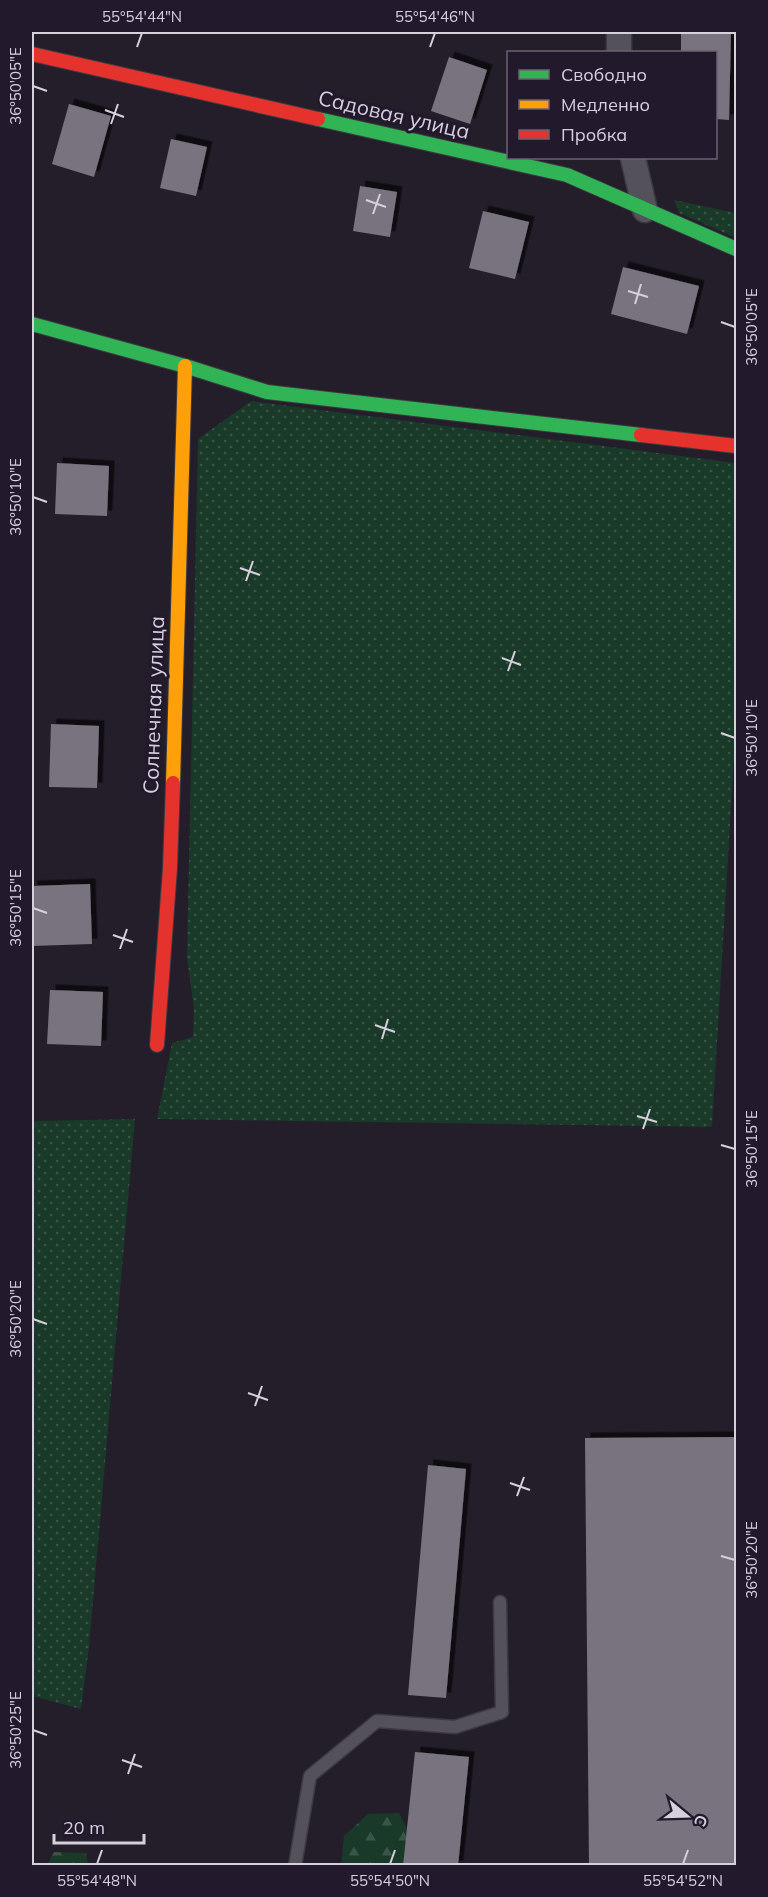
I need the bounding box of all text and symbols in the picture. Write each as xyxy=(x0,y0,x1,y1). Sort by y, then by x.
text: 55°54'44"N xyxy=(102,7,182,26)
text: 55°54'46"N xyxy=(395,7,475,26)
text: 36°50'05"E xyxy=(6,47,25,125)
legend xyxy=(507,51,717,159)
text: Свободно xyxy=(561,63,647,86)
street label: Садовая улица xyxy=(316,84,473,144)
text: Медленно xyxy=(561,93,650,116)
text: Пробка xyxy=(561,123,627,146)
text: 36°50'05"E xyxy=(742,288,761,366)
text: 36°50'10"E xyxy=(6,458,25,536)
street label: Солнечная улица xyxy=(137,616,169,794)
text: 36°50'10"E xyxy=(742,699,761,777)
text: 36°50'15"E xyxy=(6,869,25,947)
text: 36°50'15"E xyxy=(742,1110,761,1188)
text: 36°50'20"E xyxy=(6,1280,25,1358)
text: 36°50'20"E xyxy=(742,1521,761,1599)
text: 36°50'25"E xyxy=(6,1691,25,1769)
north arrow xyxy=(657,1786,717,1846)
scale bar xyxy=(54,1807,144,1845)
text: С xyxy=(690,1812,712,1829)
text: 20 m xyxy=(63,1816,105,1839)
text: 55°54'48"N xyxy=(57,1871,137,1890)
text: 55°54'50"N xyxy=(350,1871,430,1890)
text: 55°54'52"N xyxy=(643,1871,723,1890)

